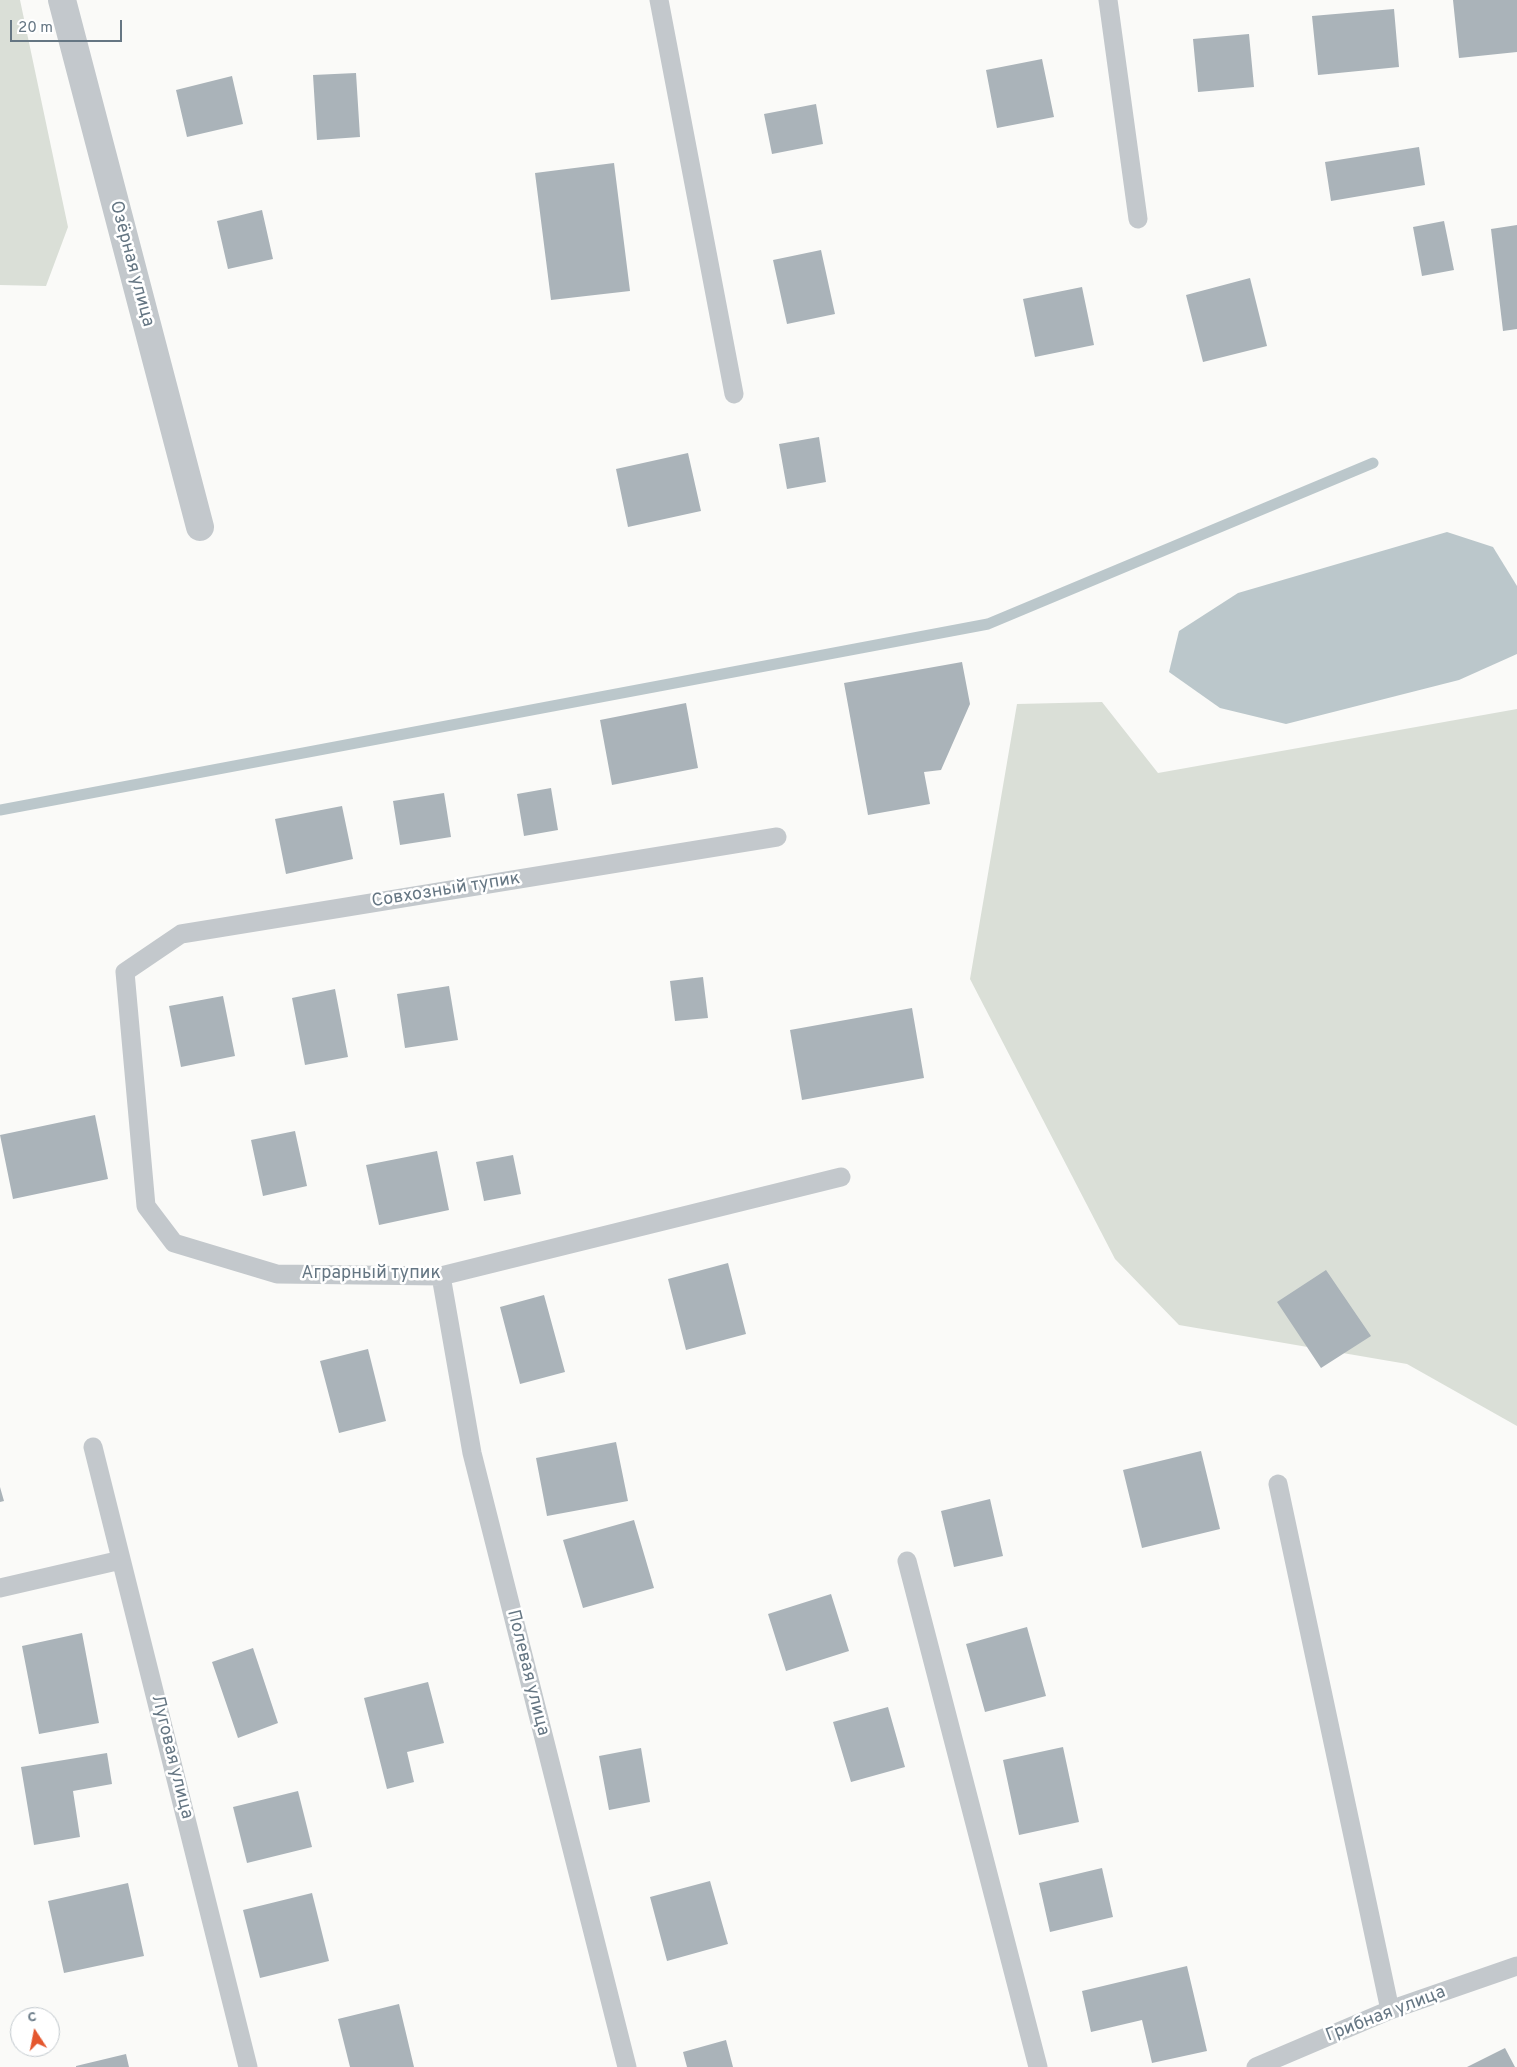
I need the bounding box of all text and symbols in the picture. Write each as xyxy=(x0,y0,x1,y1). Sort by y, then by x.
scale bar xyxy=(12,10,125,42)
text: 20 m xyxy=(18,19,53,38)
street label: Озёрная улица xyxy=(104,199,158,329)
street label: Совхозный тупик xyxy=(370,869,522,913)
street label: Аграрный тупик xyxy=(301,1263,441,1285)
street label: Полевая улица xyxy=(501,1608,553,1738)
street label: Луговая улица xyxy=(145,1693,197,1821)
street label: Грибная улица xyxy=(1323,1982,1449,2048)
north arrow xyxy=(10,2007,60,2057)
text: С xyxy=(26,2009,38,2027)

